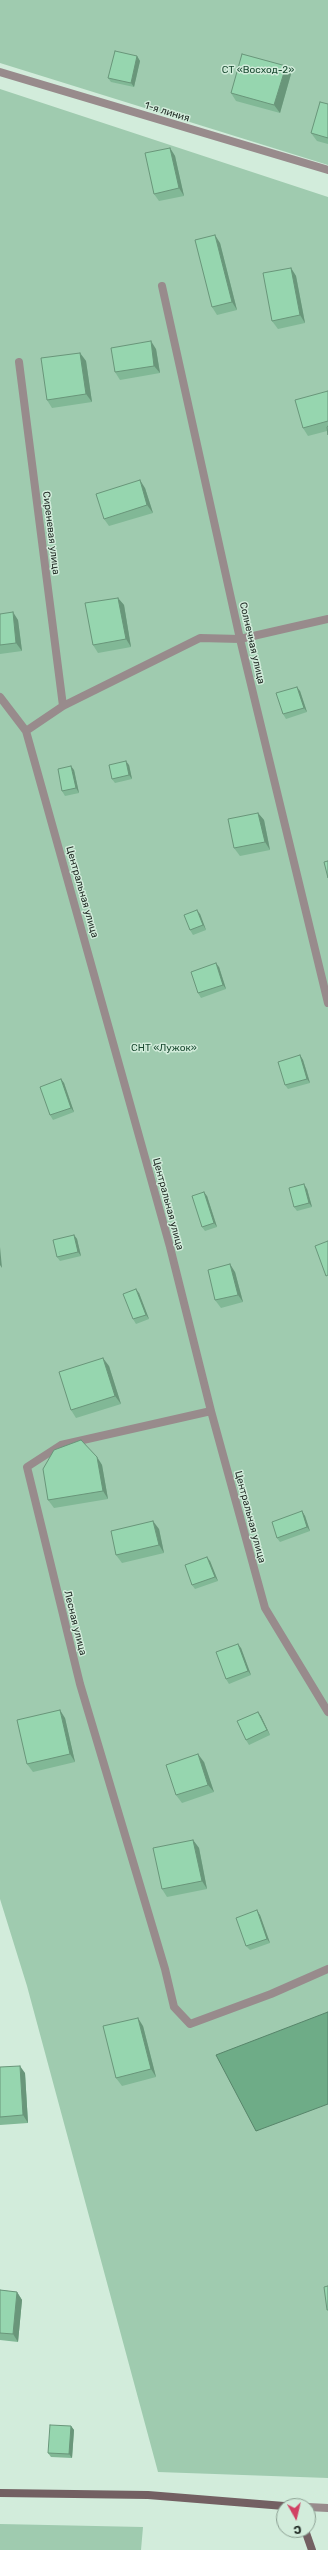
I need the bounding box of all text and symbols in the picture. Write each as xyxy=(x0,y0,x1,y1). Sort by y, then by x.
park label: СТ «Восход-2» xyxy=(222,64,294,76)
street label: 1-я линия xyxy=(143,99,191,125)
street label: Сиреневая улица xyxy=(40,491,62,575)
street label: Солнечная улица xyxy=(237,601,267,685)
street label: Центральная улица xyxy=(63,845,101,939)
park label: СНТ «Лужок» xyxy=(131,1042,197,1054)
street label: Центральная улица xyxy=(150,1157,186,1251)
street label: Центральная улица xyxy=(232,1470,268,1564)
street label: Лесная улица xyxy=(61,1589,89,1657)
north arrow xyxy=(276,2498,316,2538)
text: С xyxy=(293,2522,302,2536)

